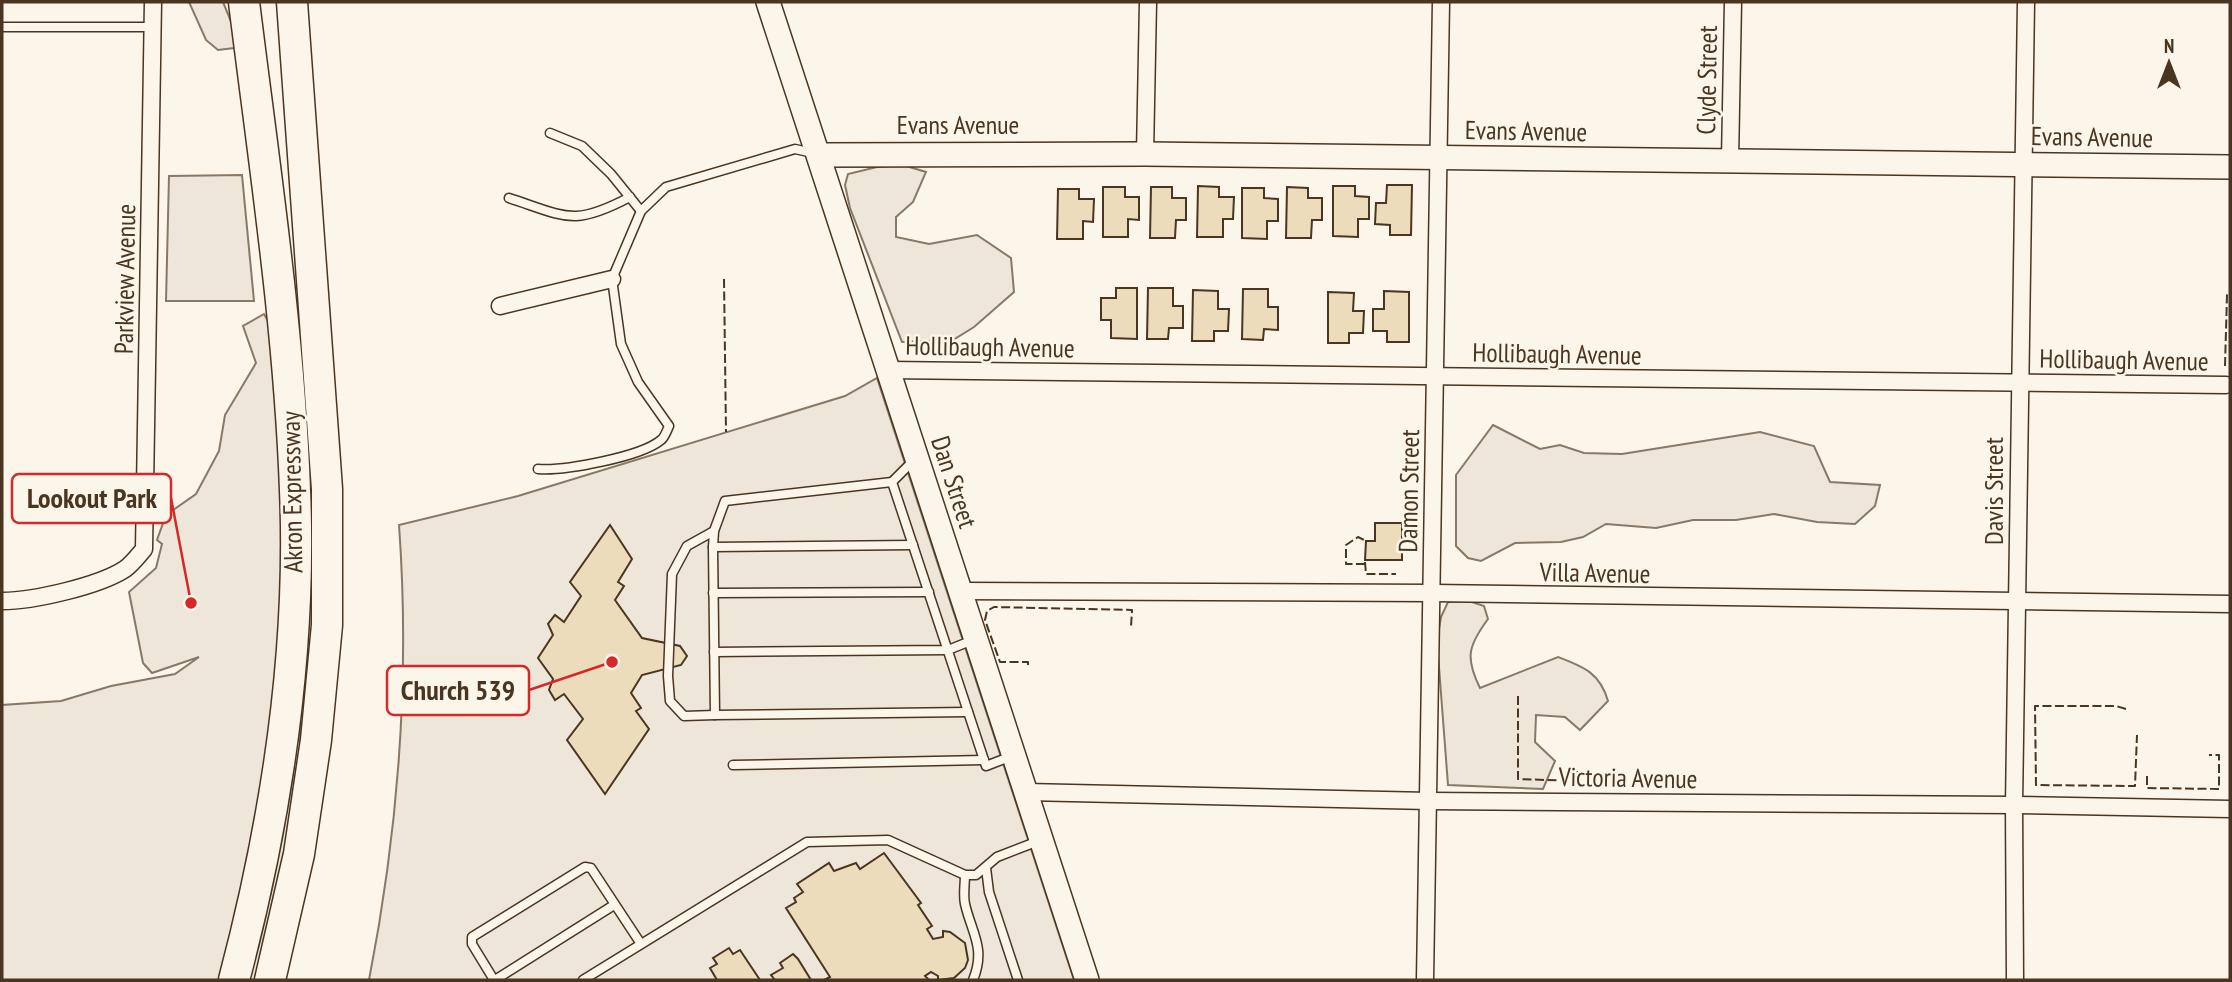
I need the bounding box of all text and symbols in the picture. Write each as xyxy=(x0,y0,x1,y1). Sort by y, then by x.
street label: Clyde Street xyxy=(1689,25,1724,135)
north arrow xyxy=(2134,28,2204,98)
text: N xyxy=(2164,34,2174,58)
street label: Evans Avenue xyxy=(897,108,1019,141)
street label: Evans Avenue xyxy=(1465,113,1587,148)
street label: Evans Avenue xyxy=(2031,119,2153,154)
street label: Parkview Avenue xyxy=(107,204,142,354)
street label: Hollibaugh Avenue xyxy=(905,329,1075,364)
street label: Hollibaugh Avenue xyxy=(1472,336,1642,371)
street label: Hollibaugh Avenue xyxy=(2039,342,2209,377)
street label: Akron Expressway xyxy=(274,411,309,573)
street label: Damon Street xyxy=(1391,429,1426,553)
street label: Dan Street xyxy=(924,432,985,532)
street label: Davis Street xyxy=(1977,437,2010,545)
callout: Lookout Park xyxy=(12,474,171,523)
text: Lookout Park xyxy=(27,479,158,516)
street label: Villa Avenue xyxy=(1538,555,1651,590)
callout: Church 539 xyxy=(387,666,529,715)
text: Church 539 xyxy=(401,671,515,708)
street label: Victoria Avenue xyxy=(1557,760,1698,795)

